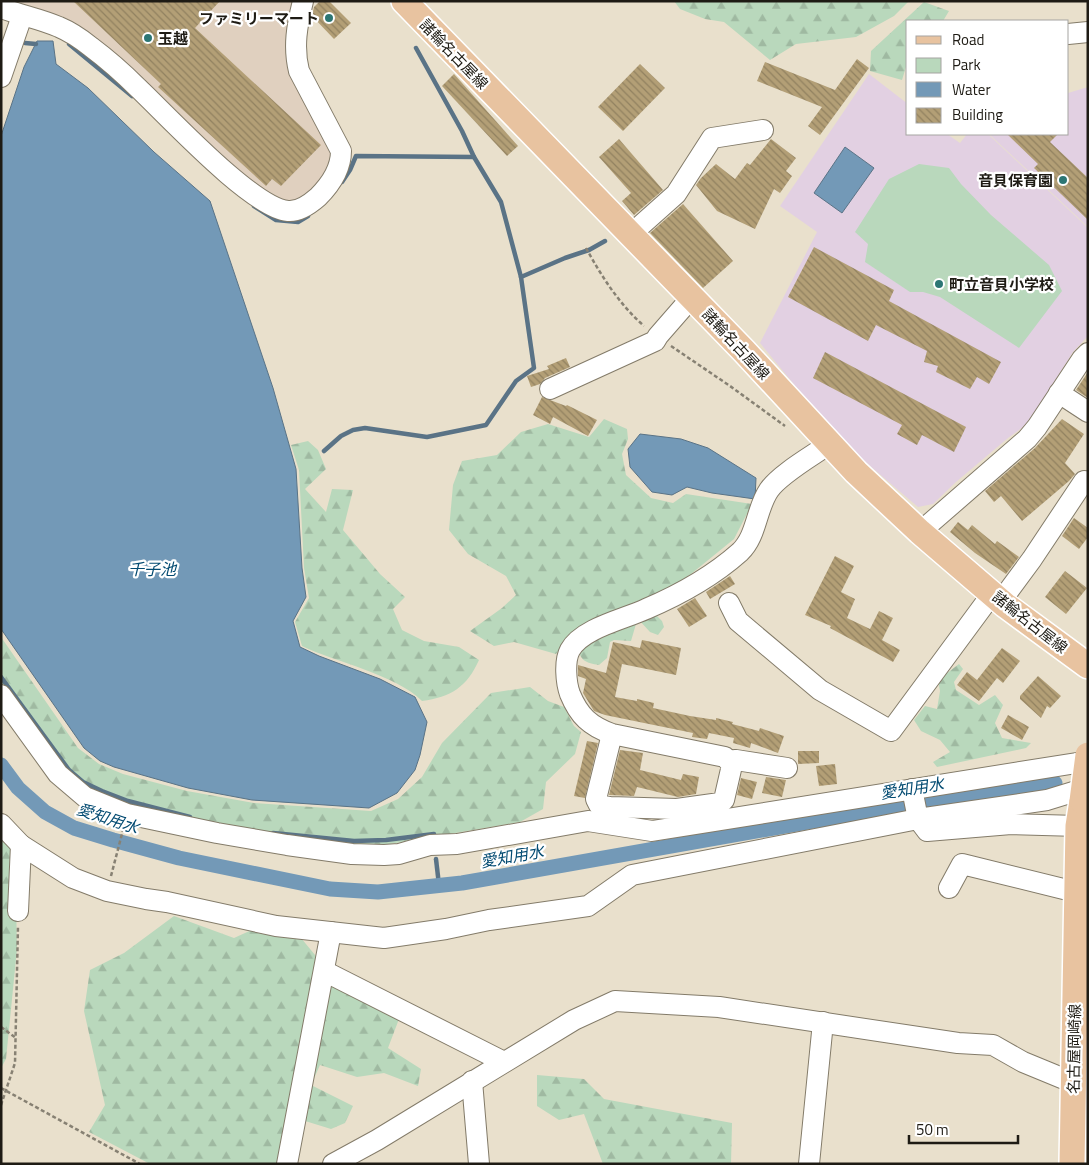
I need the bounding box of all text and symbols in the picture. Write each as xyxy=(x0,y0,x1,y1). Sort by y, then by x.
place label: ファミリーマート xyxy=(199,7,319,30)
marker: ファミリーマート xyxy=(323,12,335,24)
street label: 諸輪名古屋線 xyxy=(414,14,494,94)
legend xyxy=(906,20,1069,135)
place label: 玉越 xyxy=(158,27,188,50)
text: Road xyxy=(952,28,984,51)
marker: 玉越 xyxy=(142,32,154,44)
text: Park xyxy=(952,53,981,76)
text: Water xyxy=(952,78,991,101)
text: Building xyxy=(952,103,1003,126)
place label: 音貝保育園 xyxy=(978,169,1053,192)
marker: 音貝保育園 xyxy=(1057,174,1069,186)
place label: 町立音貝小学校 xyxy=(949,273,1054,296)
marker: 町立音貝小学校 xyxy=(933,278,945,290)
street label: 諸輪名古屋線 xyxy=(697,303,775,385)
water label: 千子池 xyxy=(128,557,178,581)
street label: 諸輪名古屋線 xyxy=(987,585,1073,659)
water label: 愛知用水 xyxy=(879,771,947,805)
water label: 愛知用水 xyxy=(74,797,144,840)
water label: 愛知用水 xyxy=(478,838,548,873)
street label: 名古屋岡崎線 xyxy=(1062,1004,1086,1094)
scale bar xyxy=(909,1112,1018,1144)
text: 50 m xyxy=(916,1118,949,1141)

